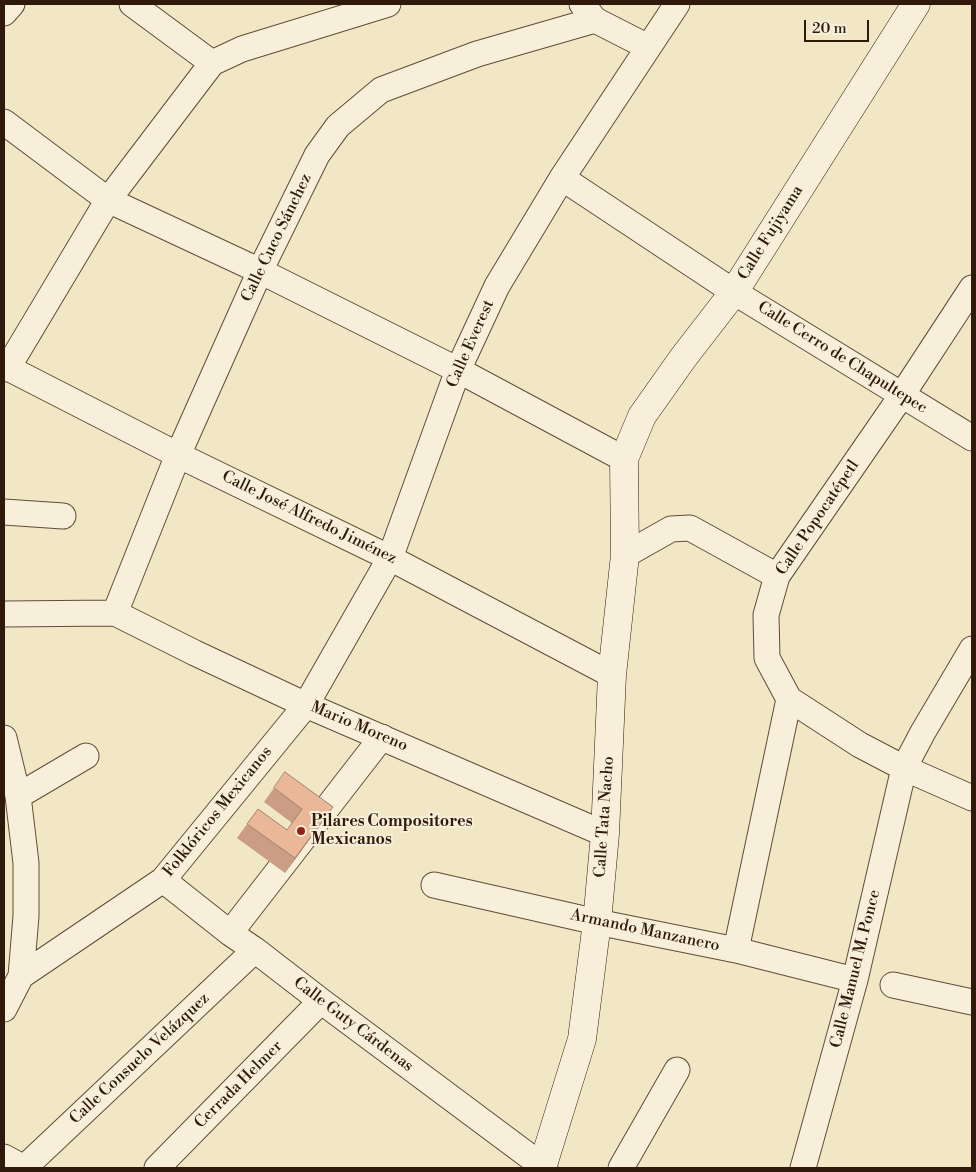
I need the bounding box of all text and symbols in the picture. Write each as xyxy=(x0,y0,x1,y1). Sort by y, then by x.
scale bar xyxy=(806,10,871,42)
text: 20 m xyxy=(812,19,847,38)
street label: Calle Cuco Sánchez xyxy=(238,171,316,305)
street label: Calle Fujiyama xyxy=(734,182,808,284)
street label: Calle Everest xyxy=(443,297,499,391)
street label: Calle Cerro de Chapultepec xyxy=(754,298,930,418)
street label: Calle Popocatépetl xyxy=(772,457,864,579)
street label: Calle José Alfredo Jiménez xyxy=(219,467,399,569)
street label: Mario Moreno xyxy=(308,698,410,756)
street label: Folklóricos Mexicanos xyxy=(159,743,277,881)
street label: Calle Tata Nacho xyxy=(591,756,619,878)
place label: Pilares Compositores Mexicanos xyxy=(311,812,473,850)
marker: Pilares Compositores Mexicanos xyxy=(295,825,307,837)
street label: Calle Manuel M. Ponce xyxy=(827,888,885,1050)
street label: Armando Manzanero xyxy=(569,906,721,956)
street label: Calle Guty Cárdenas xyxy=(289,974,417,1076)
street label: Calle Consuelo Velázquez xyxy=(66,989,214,1129)
street label: Cerrada Helmer xyxy=(191,1037,287,1133)

